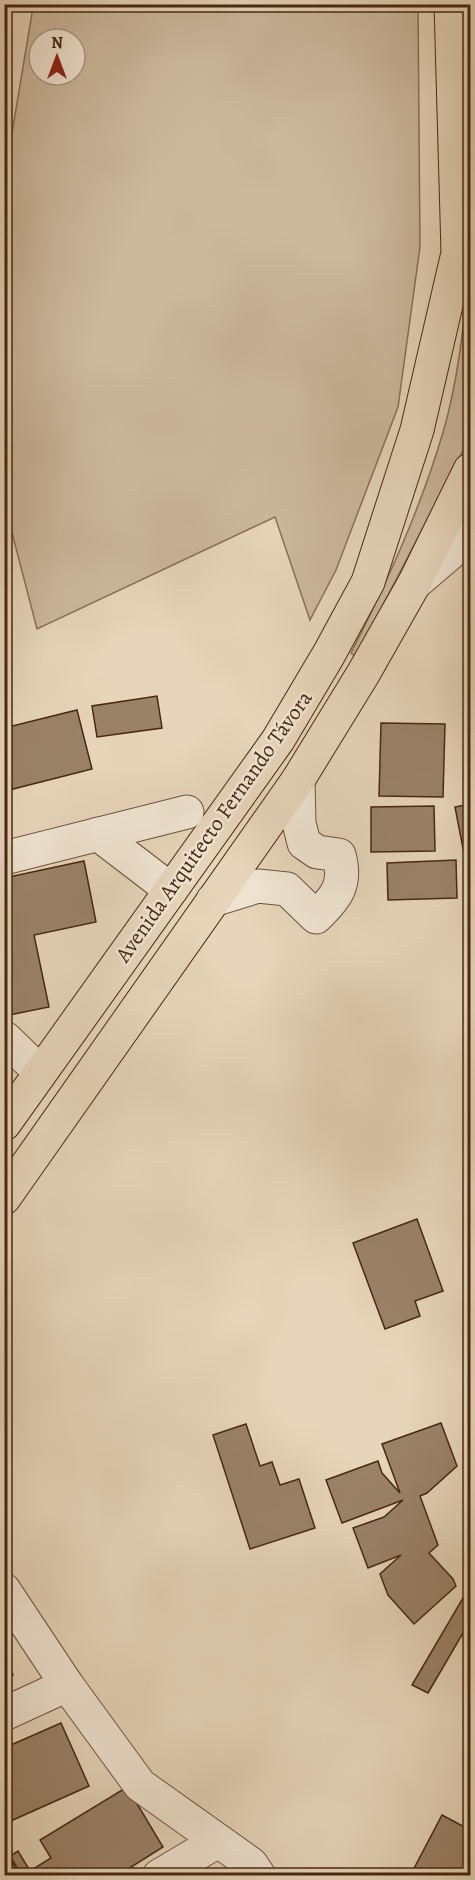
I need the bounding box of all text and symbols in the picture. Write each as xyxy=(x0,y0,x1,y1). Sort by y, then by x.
north arrow xyxy=(27,27,87,87)
text: N xyxy=(51,32,63,54)
street label: Avenida Arquitecto Fernando Távora xyxy=(108,684,320,969)

